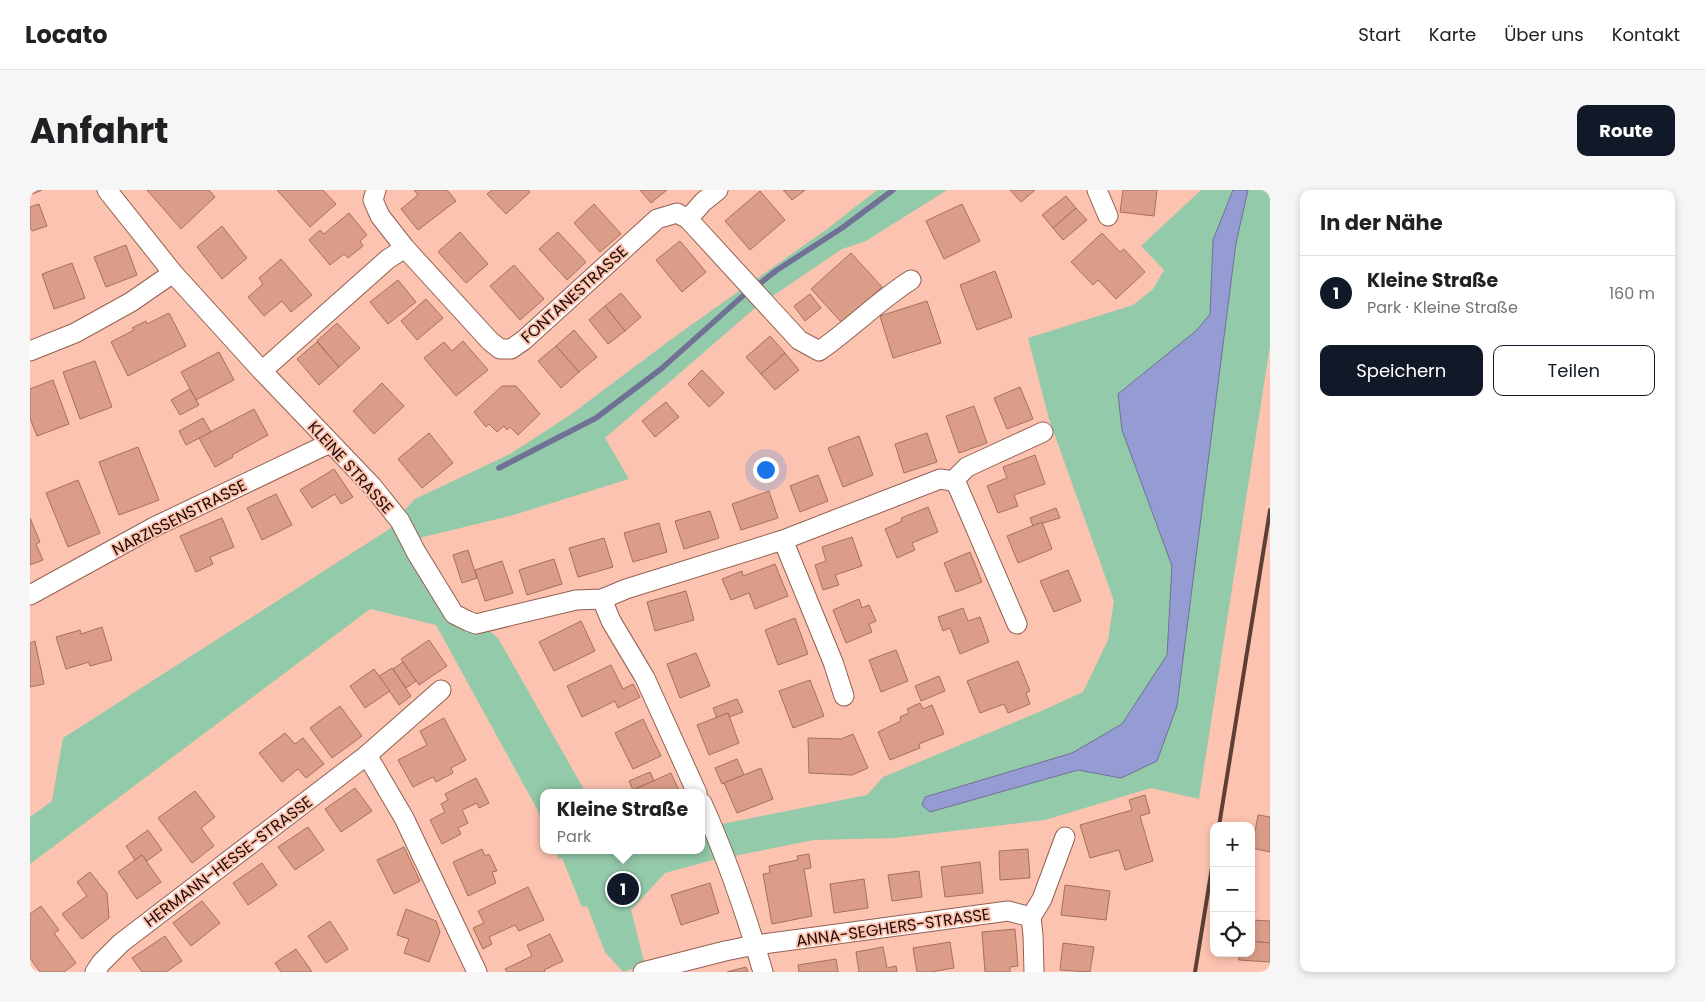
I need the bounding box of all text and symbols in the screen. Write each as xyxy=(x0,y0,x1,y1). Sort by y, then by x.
text: Locato xyxy=(25,18,108,51)
text: Start xyxy=(1358,22,1401,47)
text: Karte xyxy=(1429,22,1476,47)
text: Über uns xyxy=(1504,22,1584,47)
text: Kontakt xyxy=(1612,22,1680,47)
button: Route xyxy=(1577,105,1675,156)
text: Anfahrt xyxy=(30,106,169,155)
text: In der Nähe xyxy=(1320,208,1443,237)
street label: FONTANESTRASSE xyxy=(516,240,633,349)
text: Kleine Straße xyxy=(1367,267,1498,294)
text: 1 xyxy=(1333,282,1339,305)
text: 160 m xyxy=(1609,282,1655,305)
text: Park · Kleine Straße xyxy=(1367,296,1518,319)
button: Speichern xyxy=(1320,345,1483,396)
button: Teilen xyxy=(1493,345,1655,396)
street label: KLEINE STRASSE xyxy=(303,416,399,519)
your location xyxy=(753,457,779,483)
street label: NARZISSENSTRASSE xyxy=(108,474,250,561)
popup xyxy=(540,789,705,854)
street label: HERMANN-HESSE-STRASSE xyxy=(139,790,317,932)
text: Kleine Straße xyxy=(557,796,688,823)
map controls xyxy=(1210,822,1255,957)
button: + xyxy=(1210,822,1255,867)
text: Park xyxy=(557,825,591,848)
button: − xyxy=(1210,867,1255,912)
pin: 1 xyxy=(607,870,639,908)
street label: ANNA-SEGHERS-STRASSE xyxy=(795,902,992,953)
button: locate xyxy=(1210,912,1255,957)

